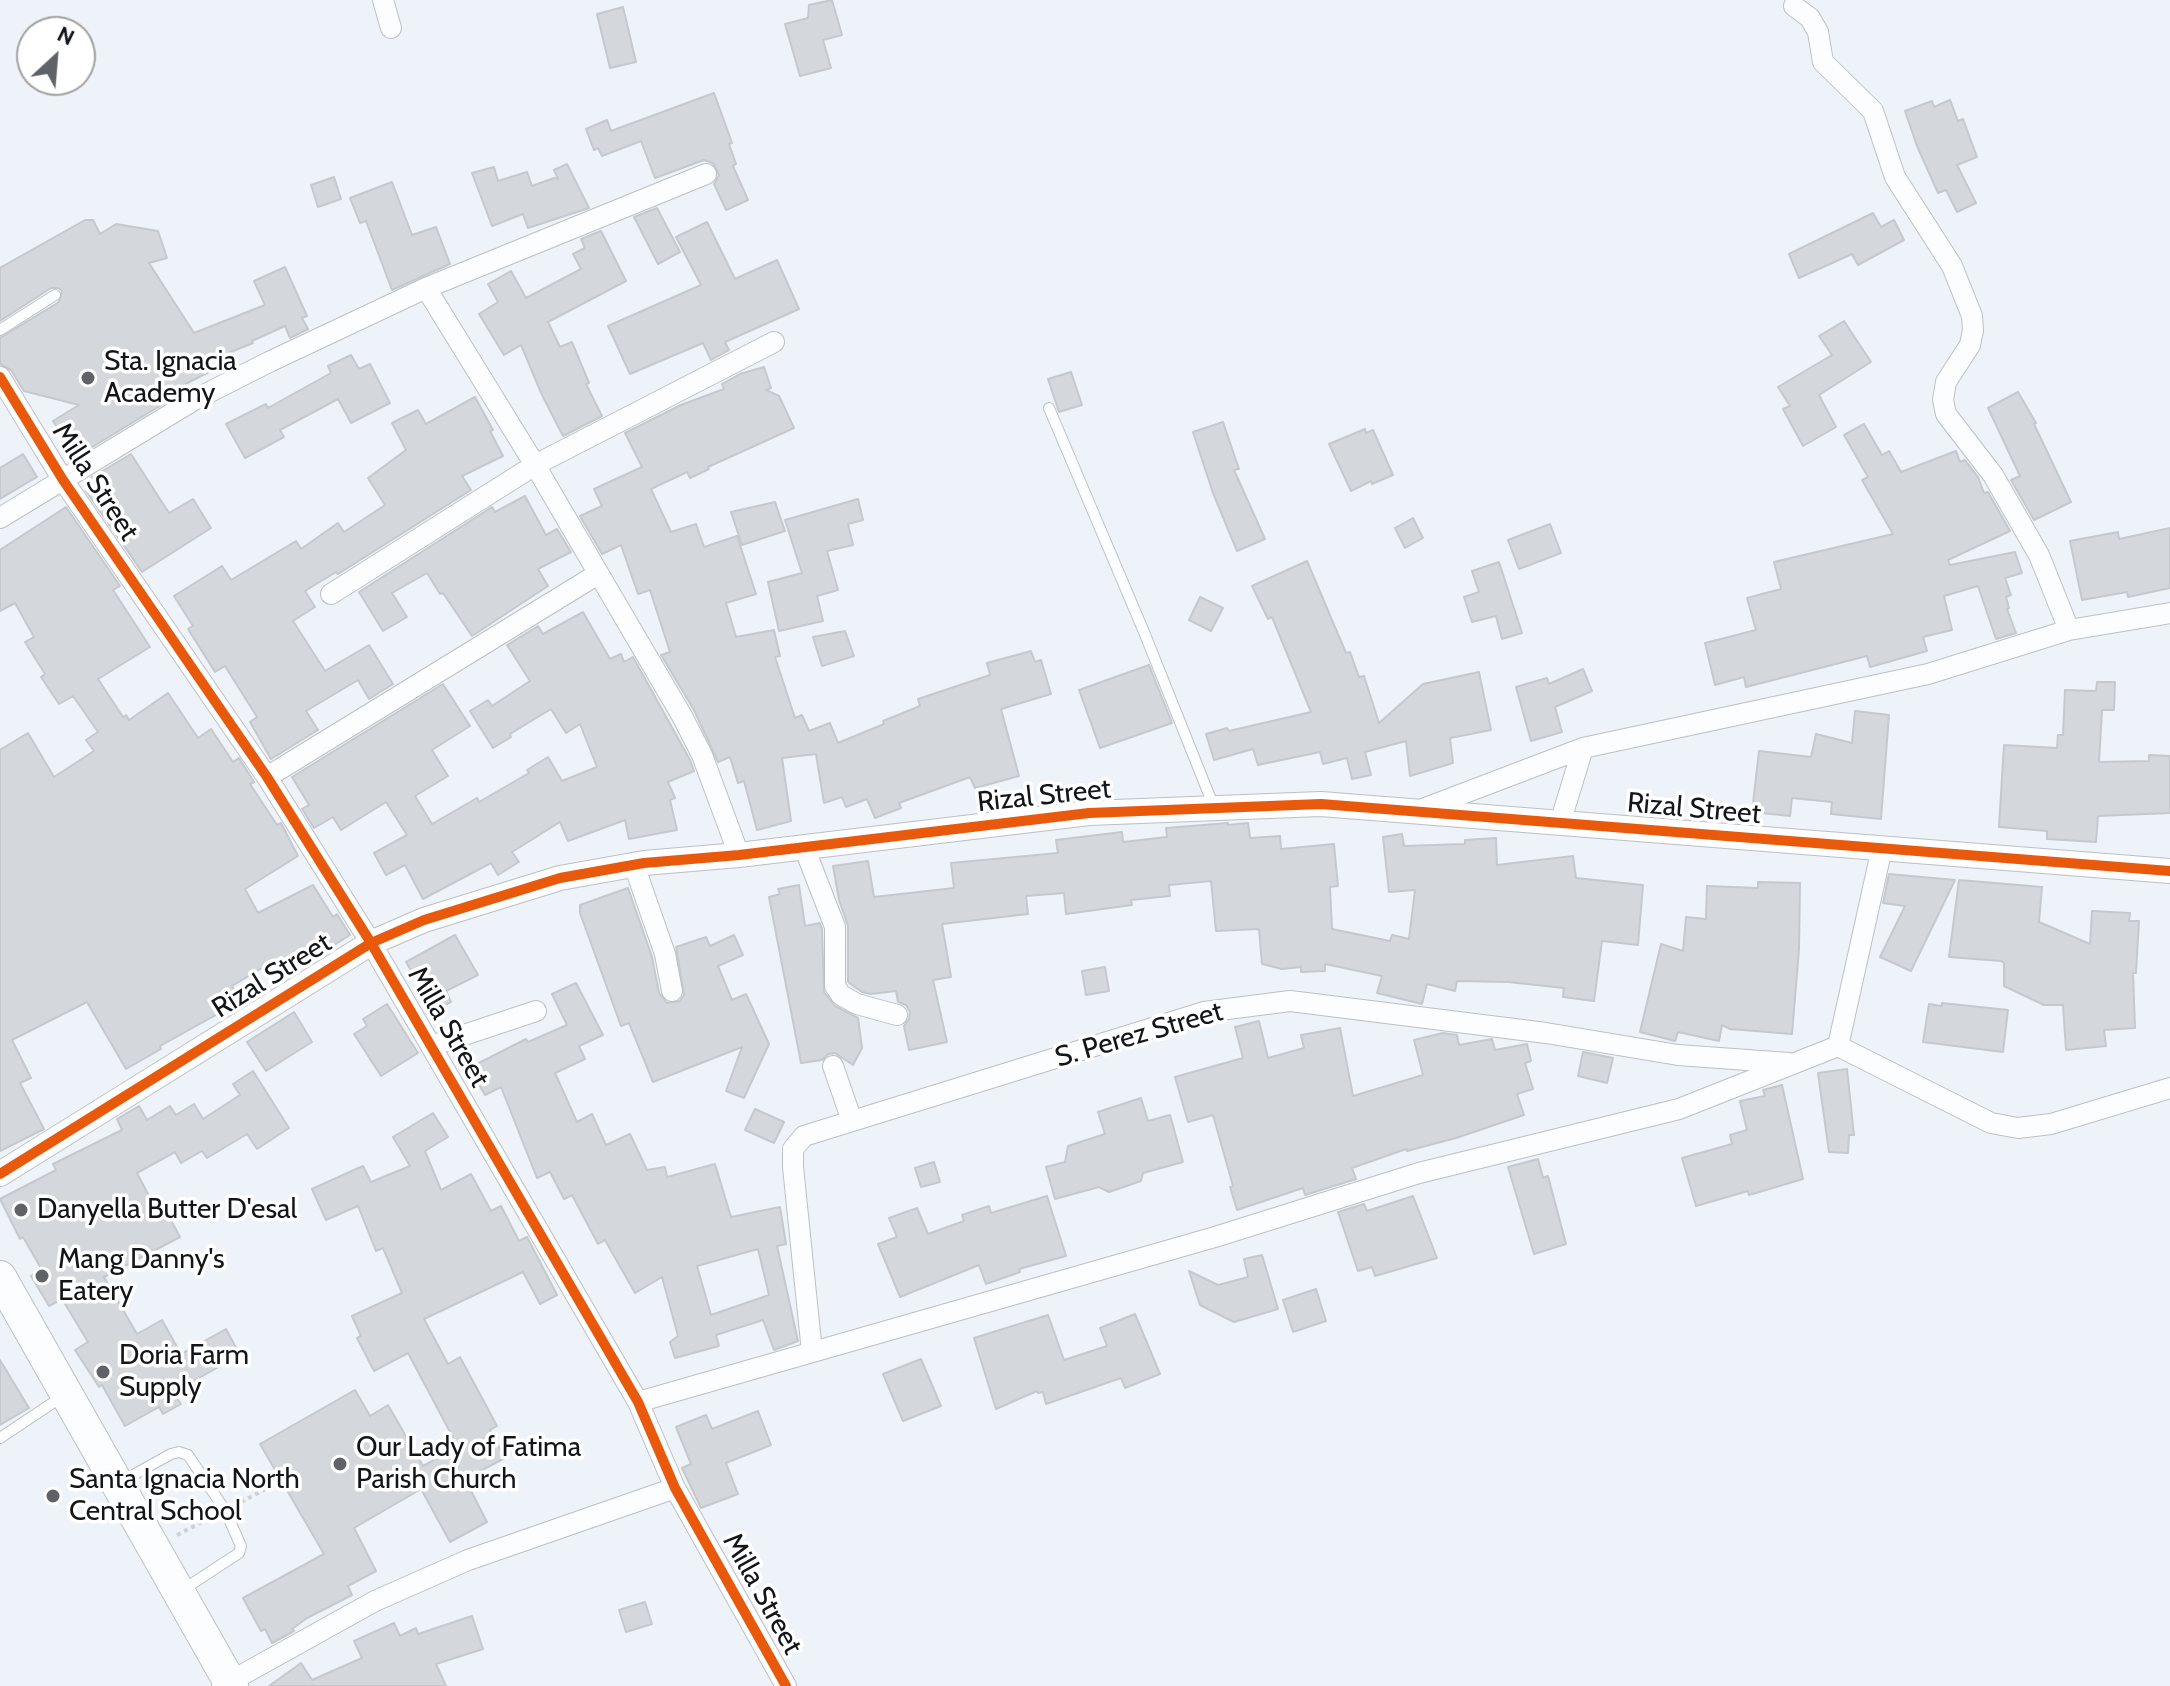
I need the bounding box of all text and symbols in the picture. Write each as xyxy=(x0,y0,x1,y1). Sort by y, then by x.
north arrow xyxy=(16,16,96,96)
text: N xyxy=(53,20,79,51)
place label: Sta. Ignacia Academy xyxy=(104,345,237,411)
marker: Sta. Ignacia Academy xyxy=(79,369,97,387)
street label: Milla Street xyxy=(45,417,145,547)
street label: Rizal Street xyxy=(976,772,1112,820)
street label: Rizal Street xyxy=(1626,786,1762,832)
street label: Rizal Street xyxy=(206,926,338,1026)
street label: Milla Street xyxy=(400,961,496,1093)
street label: S. Perez Street xyxy=(1051,995,1227,1075)
place label: Danyella Butter D'esal xyxy=(37,1193,297,1227)
marker: Danyella Butter D'esal xyxy=(12,1201,30,1219)
place label: Mang Danny's Eatery xyxy=(58,1243,225,1309)
marker: Mang Danny's Eatery xyxy=(33,1267,51,1285)
place label: Doria Farm Supply xyxy=(119,1339,249,1405)
marker: Doria Farm Supply xyxy=(94,1363,112,1381)
place label: Our Lady of Fatima Parish Church xyxy=(356,1431,581,1497)
marker: Our Lady of Fatima Parish Church xyxy=(331,1455,349,1473)
place label: Santa Ignacia North Central School xyxy=(69,1463,300,1529)
marker: Santa Ignacia North Central School xyxy=(44,1487,62,1505)
street label: Milla Street xyxy=(715,1528,809,1660)

